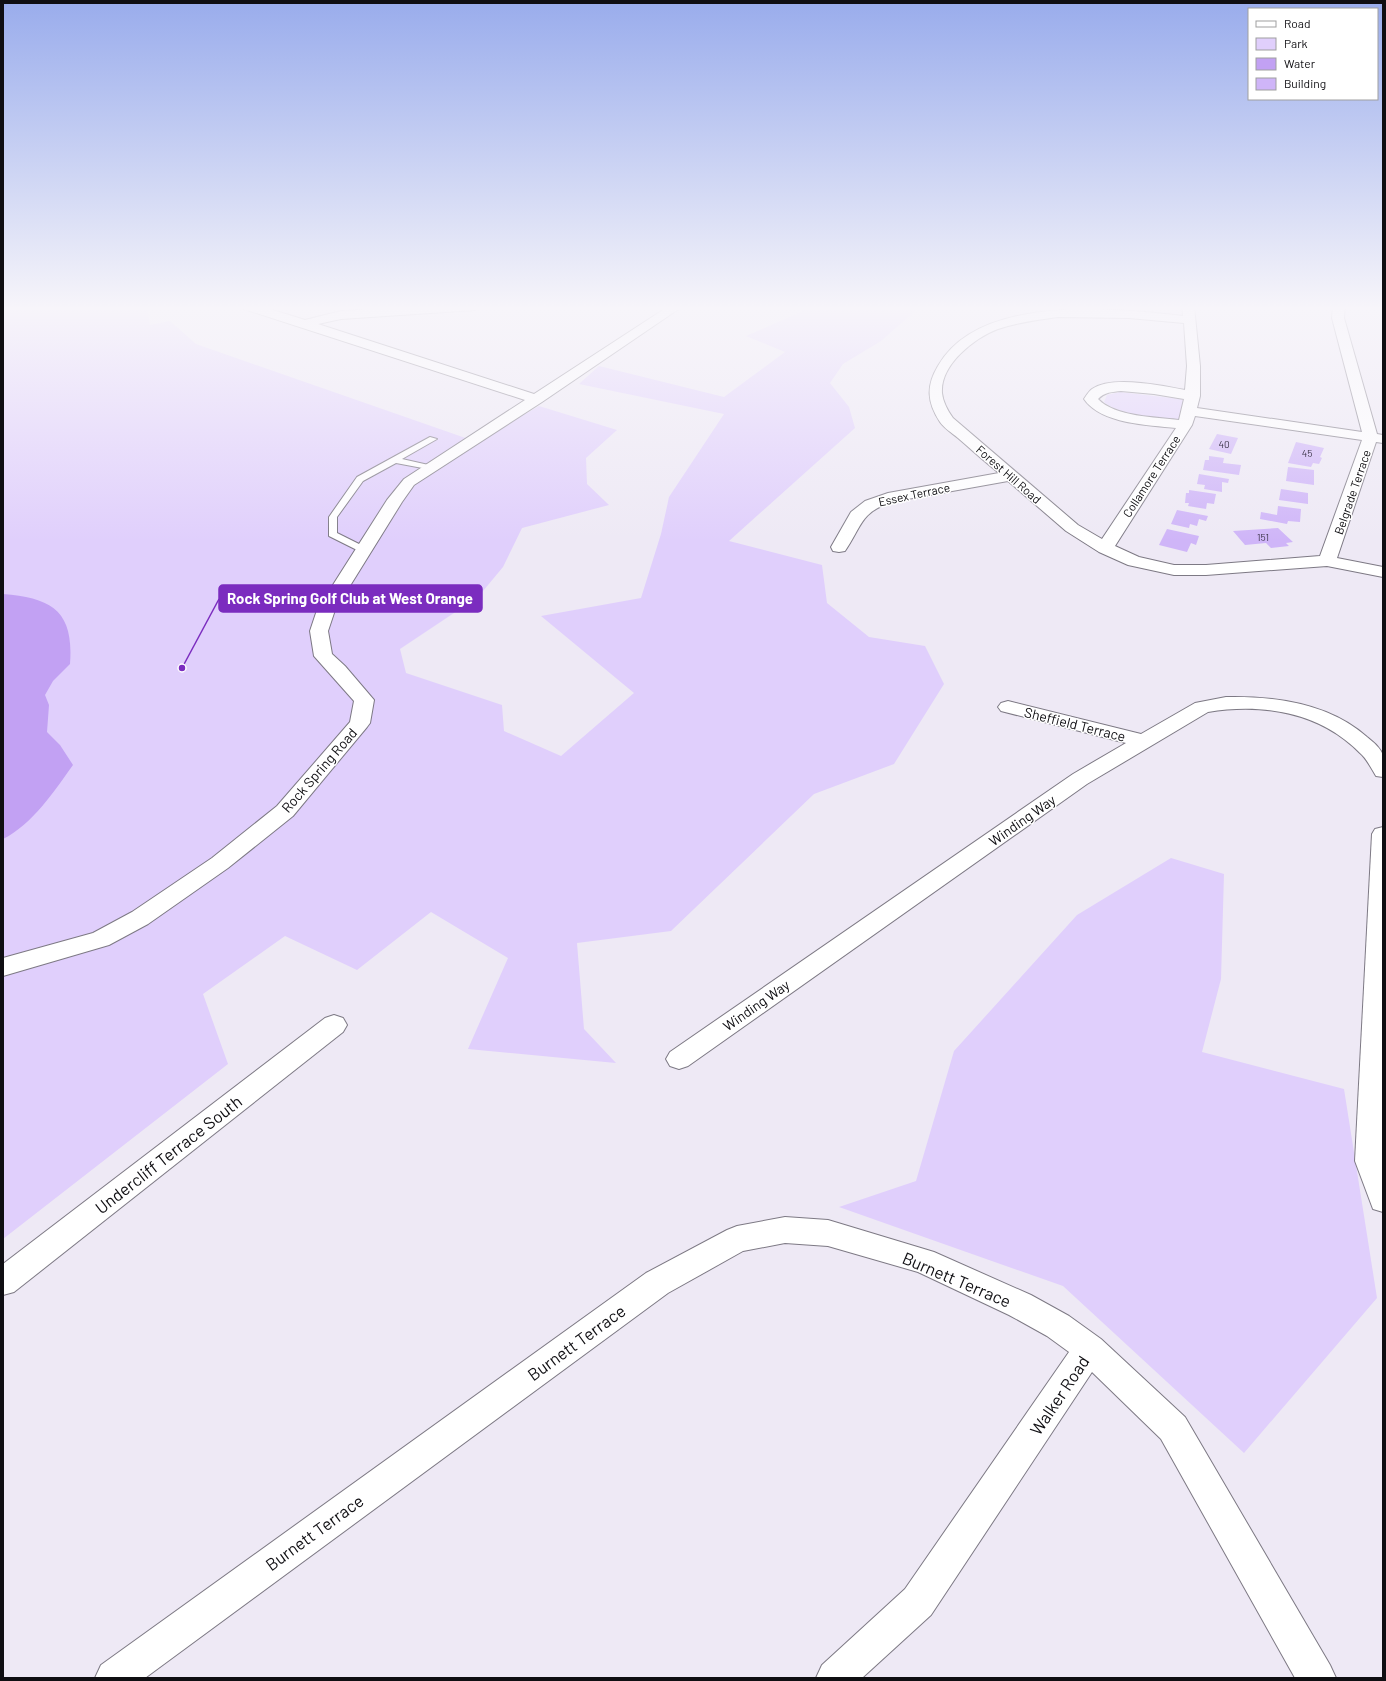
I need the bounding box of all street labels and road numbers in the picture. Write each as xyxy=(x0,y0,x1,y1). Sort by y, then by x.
street label: Collamore Terrace xyxy=(1119,432,1183,520)
street label: Forest Hill Road xyxy=(974,442,1044,506)
street label: Belgrade Terrace xyxy=(1331,448,1373,536)
street label: Essex Terrace xyxy=(877,480,951,508)
street label: Sheffield Terrace xyxy=(1023,703,1127,745)
street label: Rock Spring Road xyxy=(278,724,360,816)
street label: Winding Way xyxy=(985,791,1059,849)
street label: Winding Way xyxy=(719,976,793,1034)
street label: Undercliff Terrace South xyxy=(91,1091,245,1217)
street label: Burnett Terrace xyxy=(900,1247,1014,1311)
street label: Burnett Terrace xyxy=(523,1300,629,1384)
street label: Walker Road xyxy=(1025,1352,1093,1438)
street label: Burnett Terrace xyxy=(261,1490,367,1574)

